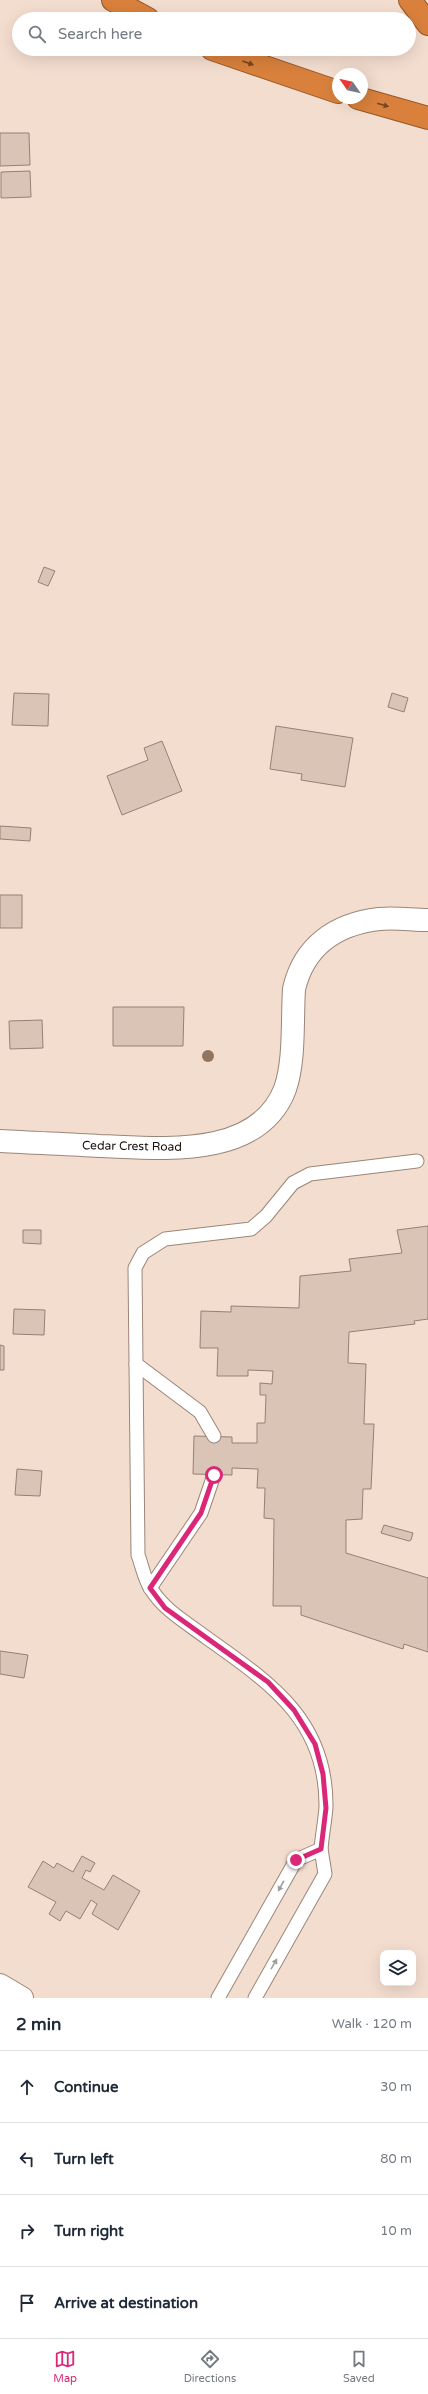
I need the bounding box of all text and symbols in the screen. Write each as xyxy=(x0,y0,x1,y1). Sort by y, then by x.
search box xyxy=(12,12,416,56)
icon: search xyxy=(26,23,48,45)
text: Search here xyxy=(58,25,142,43)
one-way arrow xyxy=(242,60,254,66)
north arrow xyxy=(332,68,368,104)
one-way arrow xyxy=(378,102,390,108)
street label: Cedar Crest Road xyxy=(82,1138,182,1154)
route start xyxy=(205,1466,223,1484)
route end xyxy=(287,1851,305,1869)
one-way arrow xyxy=(278,1880,284,1892)
map controls xyxy=(380,1950,416,1986)
button: layers xyxy=(380,1950,416,1986)
one-way arrow xyxy=(270,1958,277,1970)
text: 2 min xyxy=(16,2014,61,2035)
text: Walk · 120 m xyxy=(332,2016,412,2032)
icon: ahead xyxy=(16,2076,38,2098)
text: Continue xyxy=(54,2078,118,2096)
text: 30 m xyxy=(380,2079,412,2095)
icon: left xyxy=(16,2148,38,2170)
text: Turn left xyxy=(54,2150,114,2168)
text: 80 m xyxy=(380,2151,412,2167)
icon: right xyxy=(16,2220,38,2242)
text: Turn right xyxy=(54,2222,124,2240)
text: 10 m xyxy=(380,2223,412,2239)
icon: arrive xyxy=(16,2292,38,2314)
text: Arrive at destination xyxy=(54,2294,198,2312)
tab: Map xyxy=(53,2348,77,2385)
tab: Directions xyxy=(184,2348,236,2385)
tab: Saved xyxy=(343,2348,375,2385)

